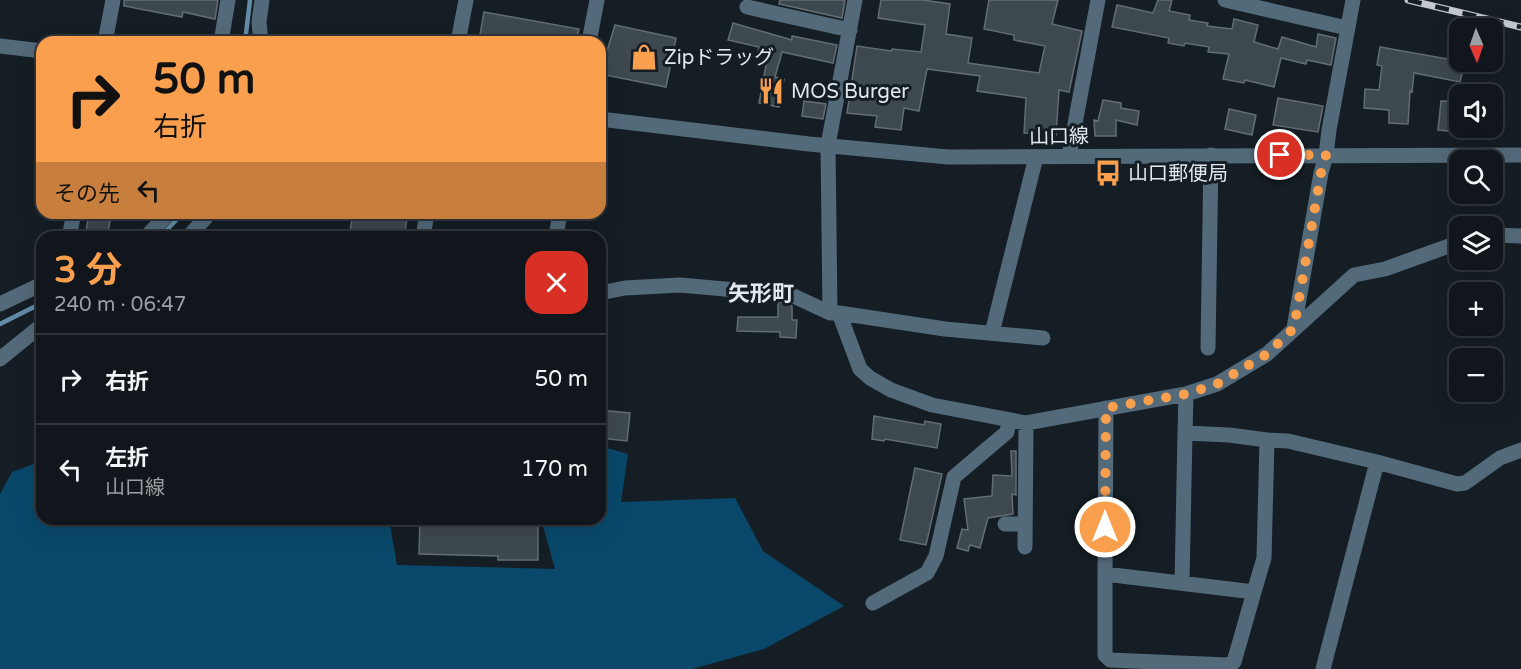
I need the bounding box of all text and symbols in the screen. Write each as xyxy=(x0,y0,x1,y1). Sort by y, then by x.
north arrow xyxy=(1449,18,1503,72)
map controls xyxy=(1449,18,1503,402)
shop icon: Zipドラッグ xyxy=(629,42,659,72)
place label: Zipドラッグ xyxy=(664,46,774,70)
text: 50 m xyxy=(153,54,255,105)
icon: right xyxy=(54,60,132,138)
restaurant icon: MOS Burger xyxy=(756,76,786,106)
place label: MOS Burger xyxy=(791,80,909,104)
button: sound xyxy=(1449,84,1503,138)
text: 右折 xyxy=(153,111,207,144)
street label: 山口線 xyxy=(1029,124,1089,150)
pin xyxy=(1254,129,1305,180)
icon: arrive xyxy=(1263,138,1296,171)
button: search xyxy=(1449,150,1503,204)
bus stop icon: 山口郵便局 xyxy=(1093,158,1123,188)
place label: 山口郵便局 xyxy=(1128,162,1228,186)
icon: left xyxy=(132,174,165,207)
text: その先 xyxy=(54,181,120,207)
button: layers xyxy=(1449,216,1503,270)
text: 3 分 xyxy=(54,249,122,292)
button: close xyxy=(525,251,588,314)
district label: 矢形町 xyxy=(728,281,794,307)
button: + xyxy=(1449,282,1503,336)
text: 240 m · 06:47 xyxy=(54,293,186,317)
button: − xyxy=(1449,348,1503,402)
icon: right xyxy=(54,363,87,396)
text: 50 m xyxy=(534,366,588,392)
text: 右折 xyxy=(105,369,149,395)
text: 左折 xyxy=(105,445,149,471)
icon: left xyxy=(54,453,87,486)
text: 170 m xyxy=(521,456,588,482)
text: 山口線 xyxy=(105,476,165,500)
position arrow xyxy=(1073,495,1137,559)

